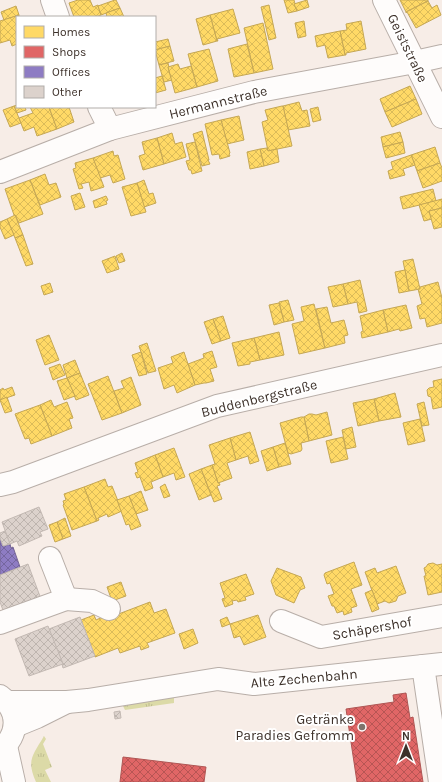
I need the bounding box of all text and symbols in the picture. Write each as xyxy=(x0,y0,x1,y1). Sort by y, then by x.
street label: Geiststraße xyxy=(384,11,431,85)
legend xyxy=(16,16,156,108)
text: Homes xyxy=(52,25,90,39)
text: Shops xyxy=(52,45,86,59)
text: Offices xyxy=(52,65,90,79)
street label: Hermannstraße xyxy=(167,82,269,123)
text: Other xyxy=(52,85,83,99)
street label: Buddenbergstraße xyxy=(199,376,319,421)
street label: Schäpershof xyxy=(331,613,413,644)
street label: Alte Zechenbahn xyxy=(250,665,358,692)
place label: Getränke Paradies Gefromm xyxy=(236,711,354,744)
marker: Getränke Paradies Gefromm xyxy=(357,722,367,732)
north arrow xyxy=(386,726,426,766)
text: N xyxy=(402,730,410,743)

